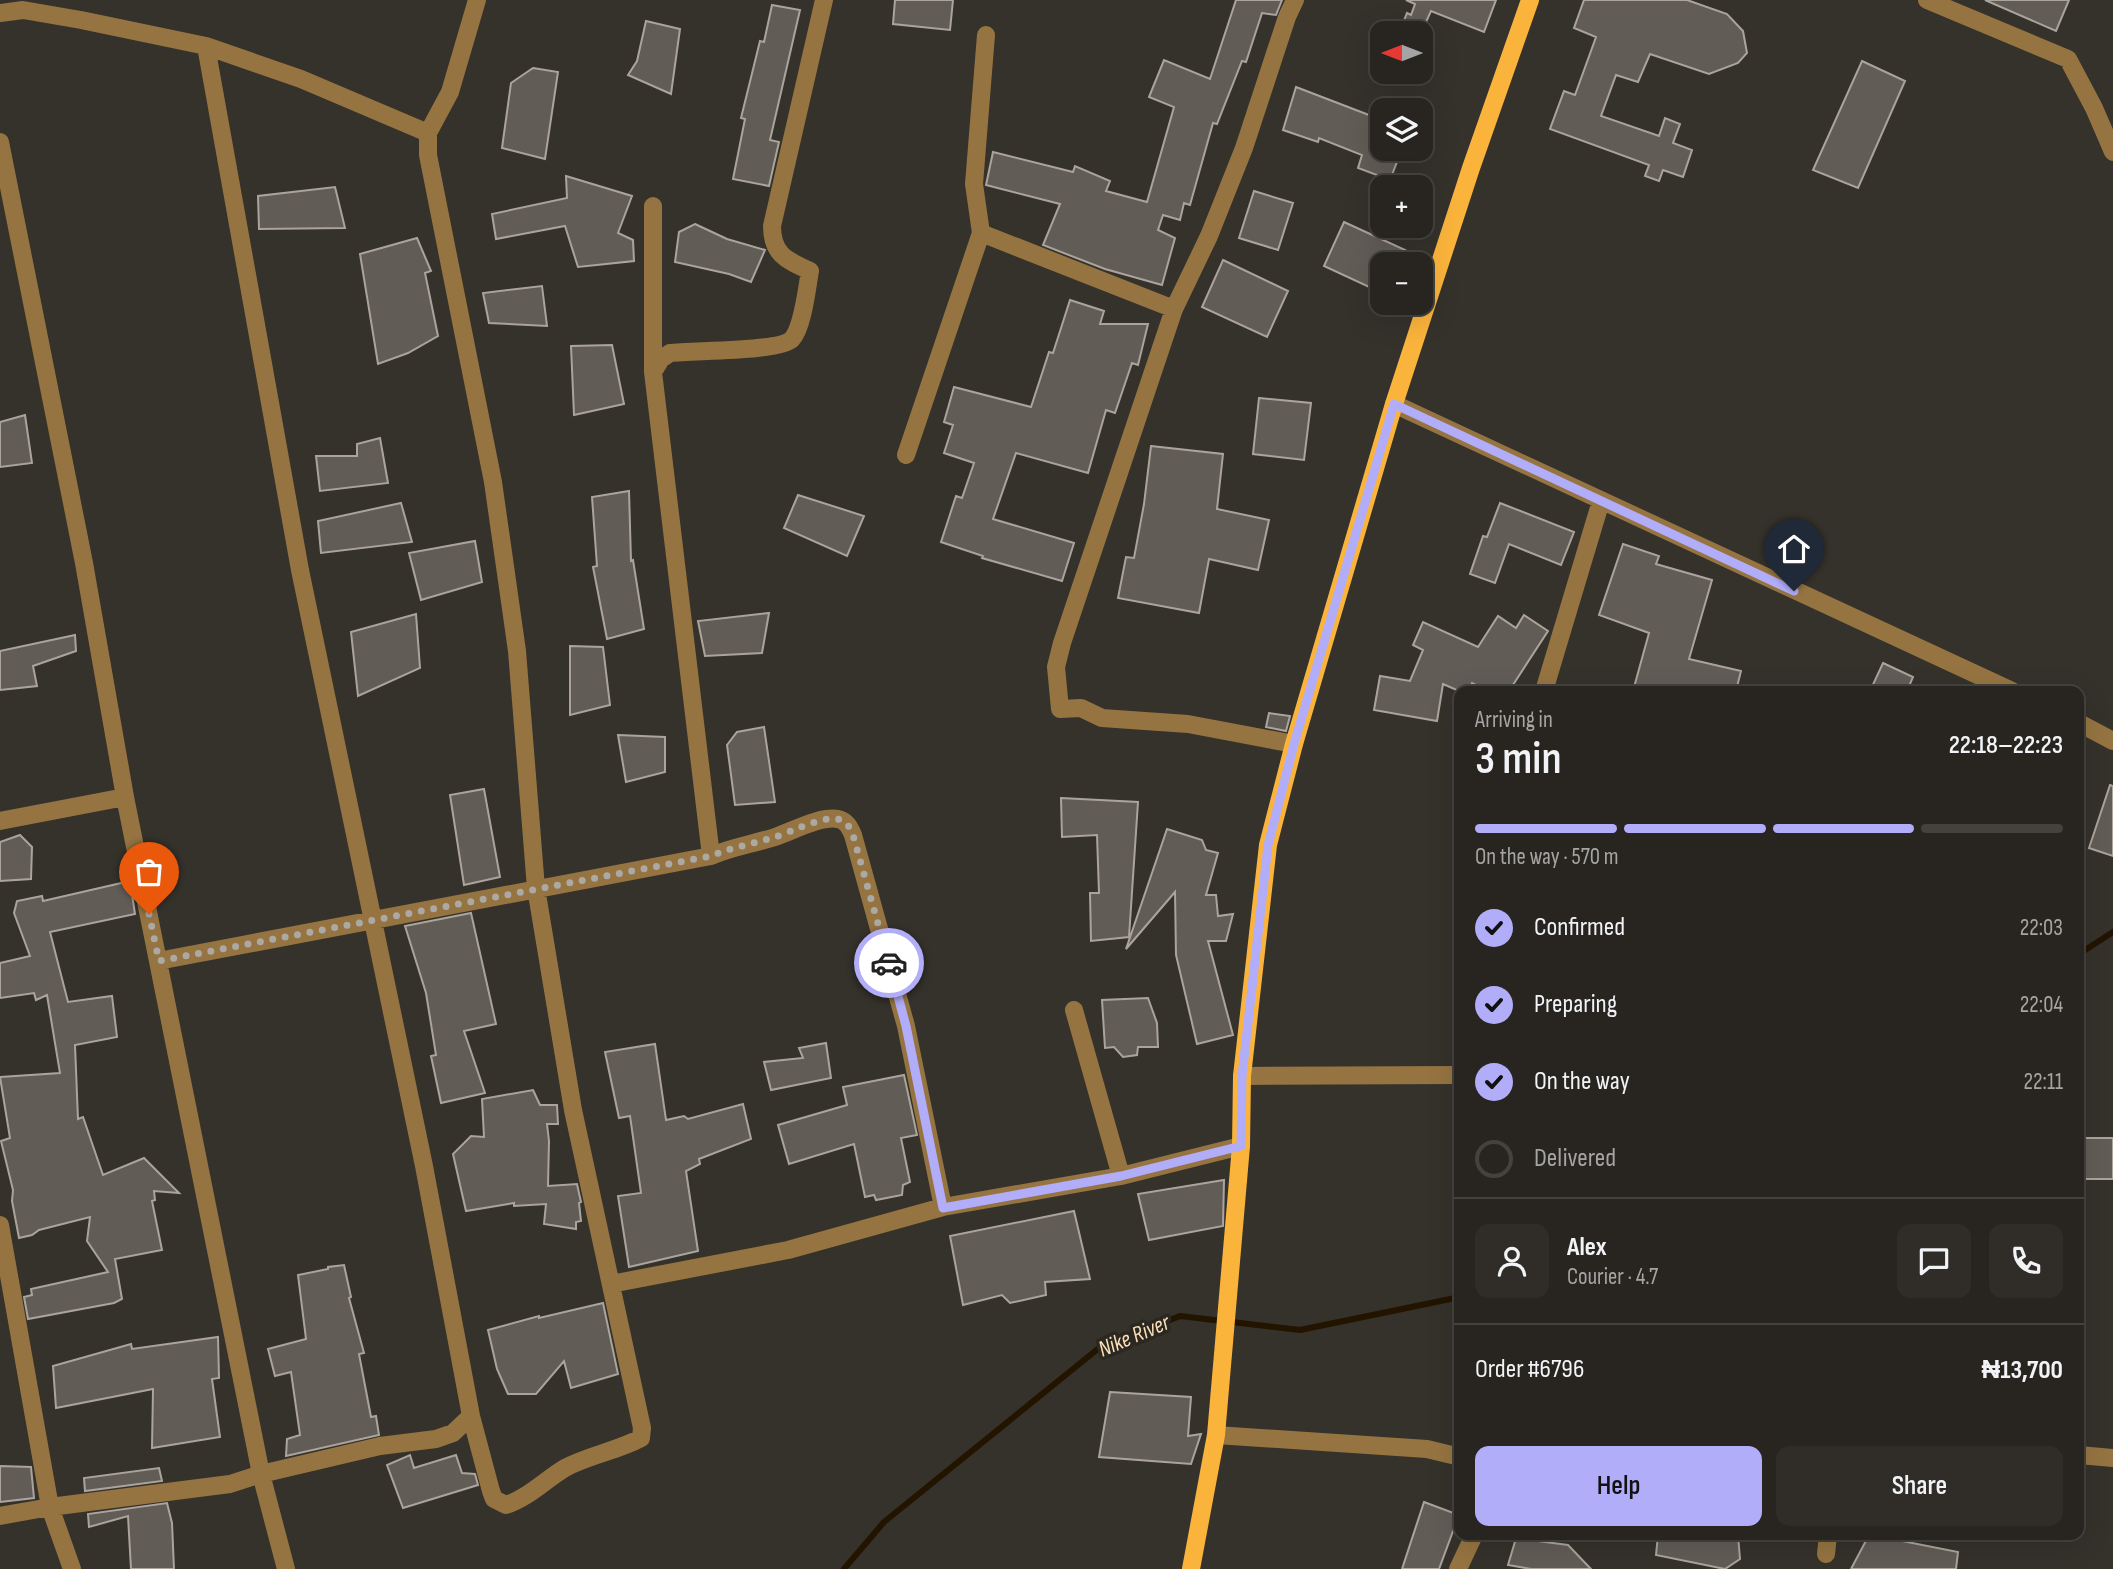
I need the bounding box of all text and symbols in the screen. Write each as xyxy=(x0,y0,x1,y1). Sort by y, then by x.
north arrow xyxy=(1370,21,1433,84)
map controls xyxy=(1370,21,1433,315)
button: layers xyxy=(1370,98,1433,161)
button: + xyxy=(1370,175,1433,238)
button: − xyxy=(1370,252,1433,315)
pin xyxy=(1764,519,1824,591)
icon: home xyxy=(1775,530,1813,568)
text: Arriving in xyxy=(1475,706,1553,734)
text: 22:18–22:23 xyxy=(1949,730,2063,761)
text: 3 min xyxy=(1475,732,1562,787)
pin xyxy=(119,842,179,914)
text: On the way · 570 m xyxy=(1475,843,1618,871)
icon: bag xyxy=(130,853,168,891)
icon: check xyxy=(1475,909,1513,947)
text: Confirmed xyxy=(1534,912,1625,943)
text: 22:03 xyxy=(2020,914,2063,942)
courier xyxy=(854,928,924,998)
icon: car xyxy=(870,944,908,982)
icon: check xyxy=(1475,986,1513,1024)
text: Preparing xyxy=(1534,989,1617,1020)
text: 22:04 xyxy=(2020,991,2063,1019)
icon: check xyxy=(1475,1063,1513,1101)
text: On the way xyxy=(1534,1066,1630,1097)
text: 22:11 xyxy=(2024,1068,2063,1096)
text: Delivered xyxy=(1534,1143,1616,1174)
button: person xyxy=(1475,1224,1549,1298)
button: chat xyxy=(1897,1224,1971,1298)
button: phone xyxy=(1989,1224,2063,1298)
text: Alex xyxy=(1567,1232,1607,1263)
text: Courier · 4.7 xyxy=(1567,1263,1658,1291)
water label: Nike River xyxy=(1094,1308,1175,1364)
text: Order #6796 xyxy=(1475,1354,1584,1385)
text: ₦13,700 xyxy=(1981,1355,2063,1386)
button: Help xyxy=(1475,1446,1762,1526)
button: Share xyxy=(1776,1446,2063,1526)

